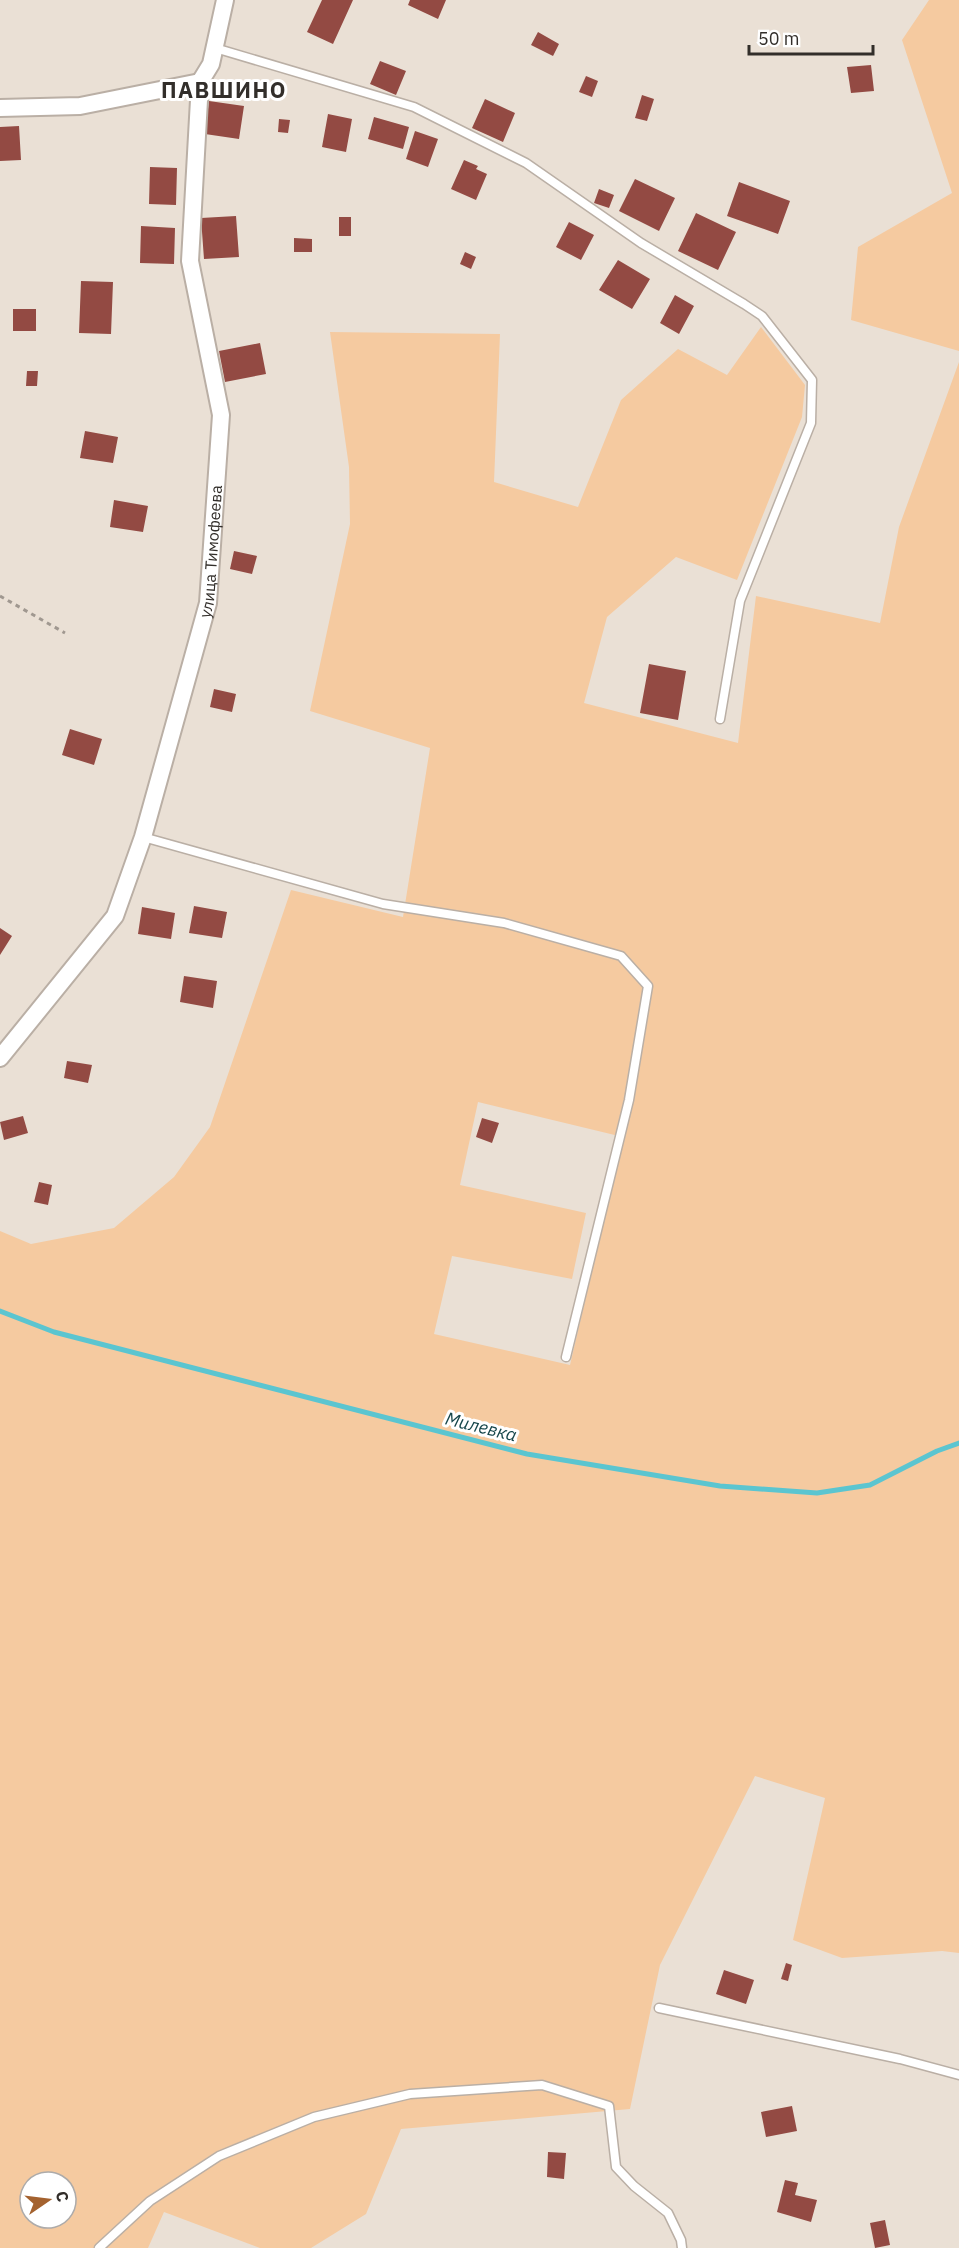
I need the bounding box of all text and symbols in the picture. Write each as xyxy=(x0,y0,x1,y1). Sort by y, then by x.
scale bar xyxy=(749,18,874,56)
text: 50 m xyxy=(758,27,800,50)
district label: ПАВШИНО xyxy=(161,75,287,104)
street label: улица Тимофеева xyxy=(194,484,226,620)
water label: Милевка xyxy=(443,1407,519,1446)
north arrow xyxy=(18,2170,78,2230)
text: С xyxy=(52,2189,74,2204)

